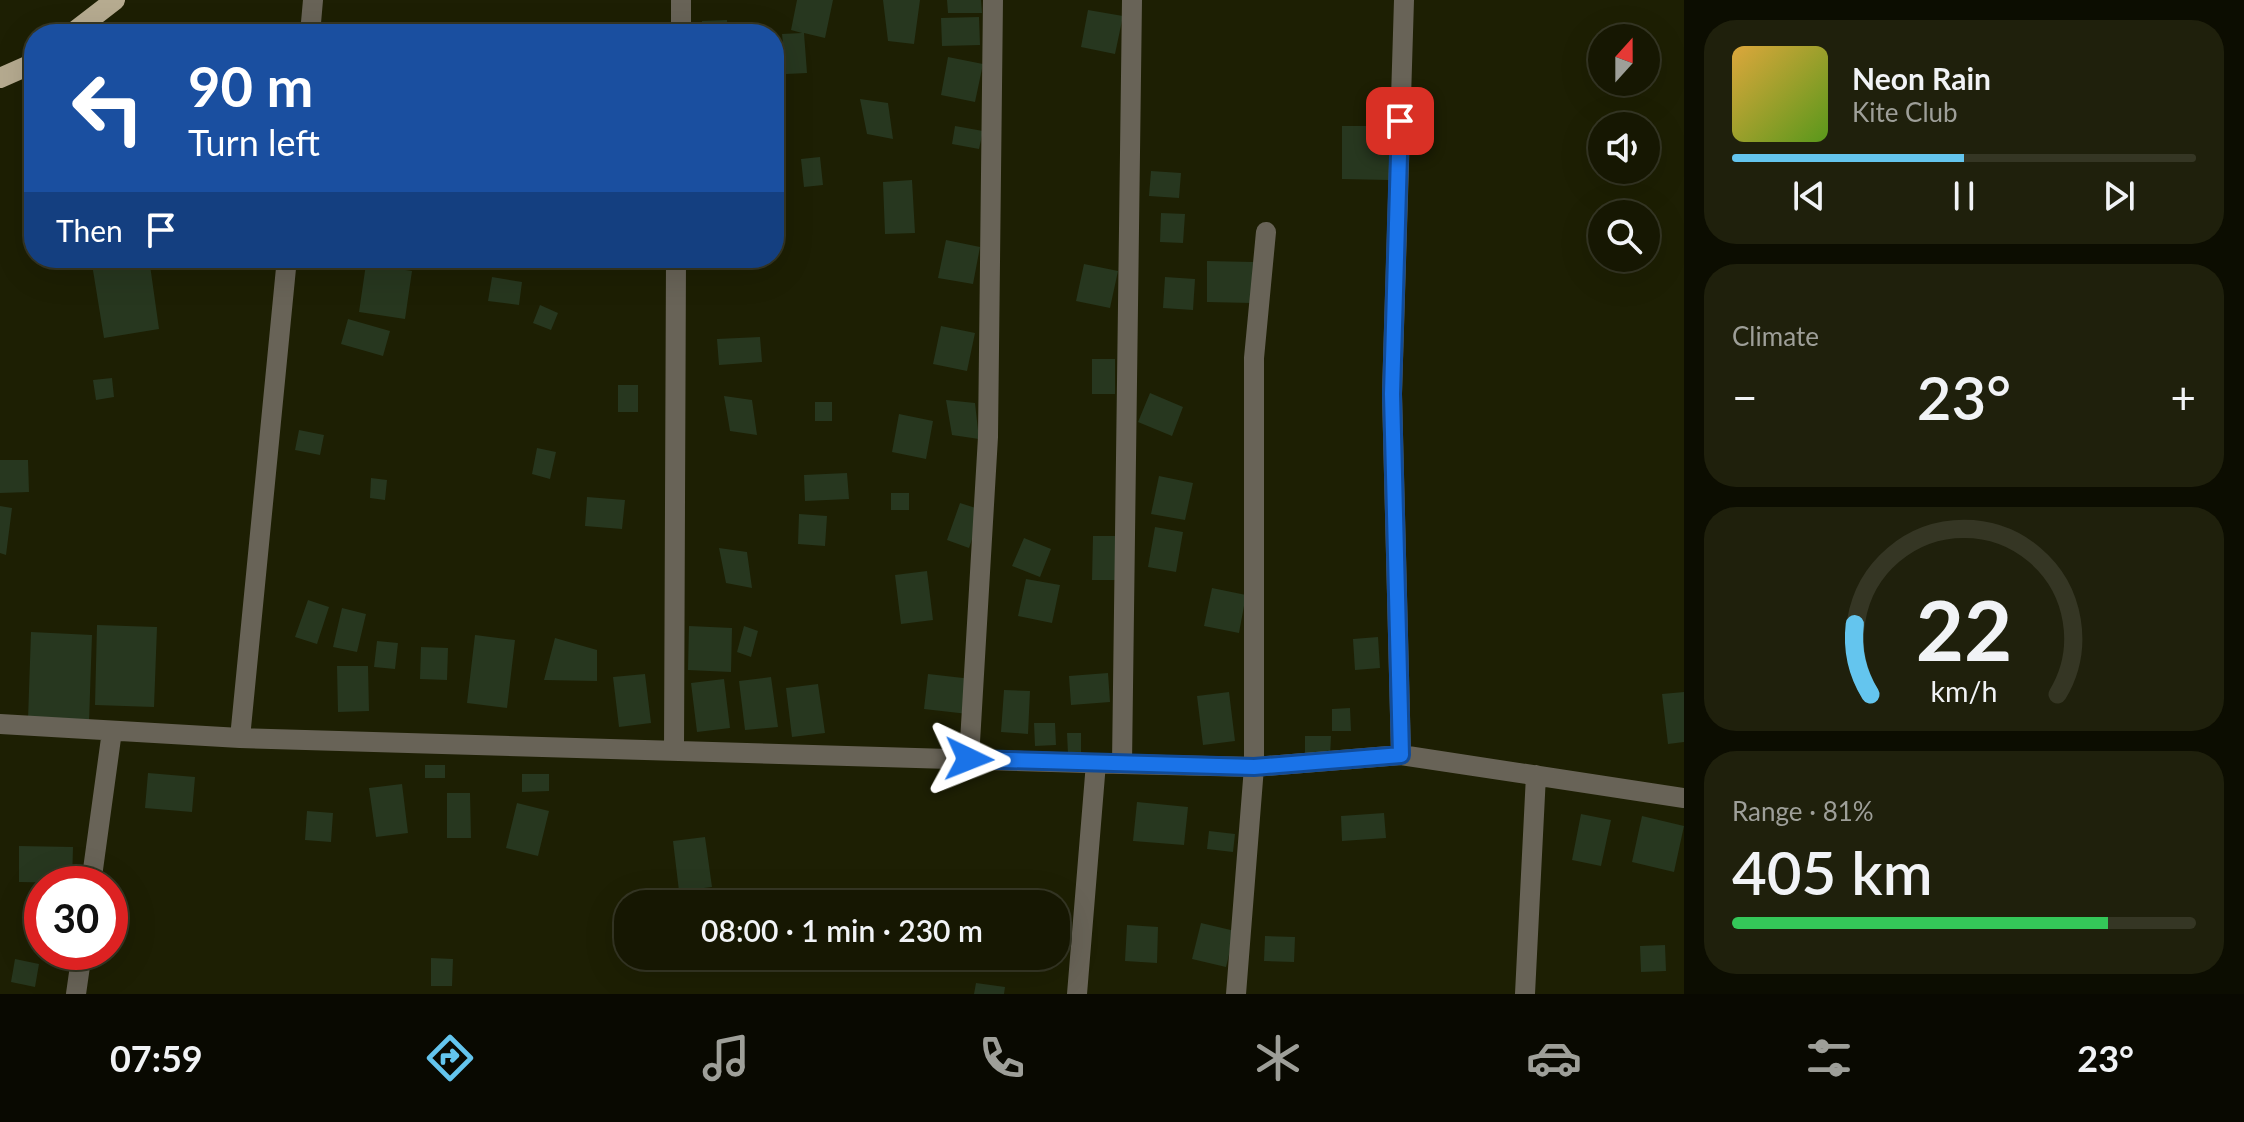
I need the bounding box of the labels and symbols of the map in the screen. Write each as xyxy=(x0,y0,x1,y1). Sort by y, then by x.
north arrow xyxy=(1588,24,1660,96)
pin xyxy=(1366,87,1434,155)
position arrow xyxy=(927,717,1011,801)
speed limit sign: 30 xyxy=(24,866,128,970)

